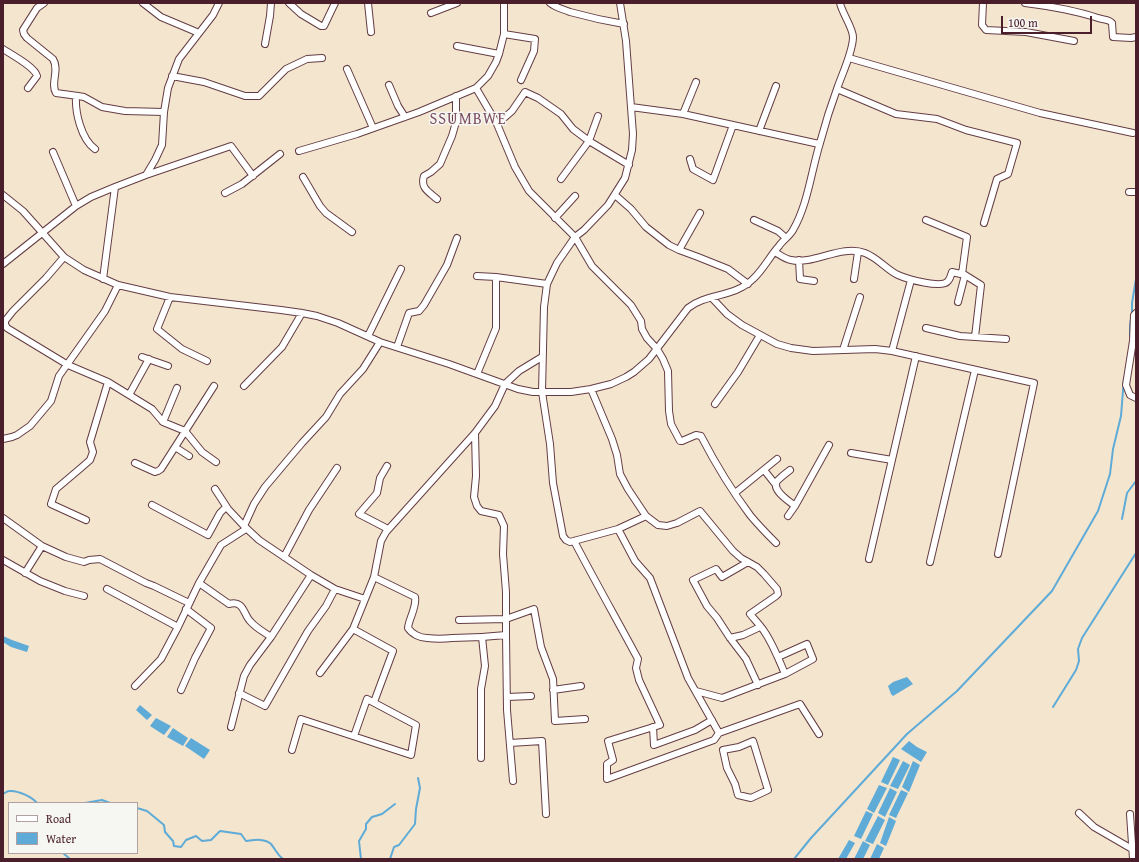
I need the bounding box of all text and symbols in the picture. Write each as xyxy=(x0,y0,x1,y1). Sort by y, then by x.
scale bar xyxy=(1003,8,1094,34)
text: 100 m xyxy=(1008,14,1038,31)
district label: SSUMBWE xyxy=(429,110,507,130)
legend xyxy=(8,802,138,854)
text: Road xyxy=(46,810,71,827)
text: Water xyxy=(46,830,76,847)

